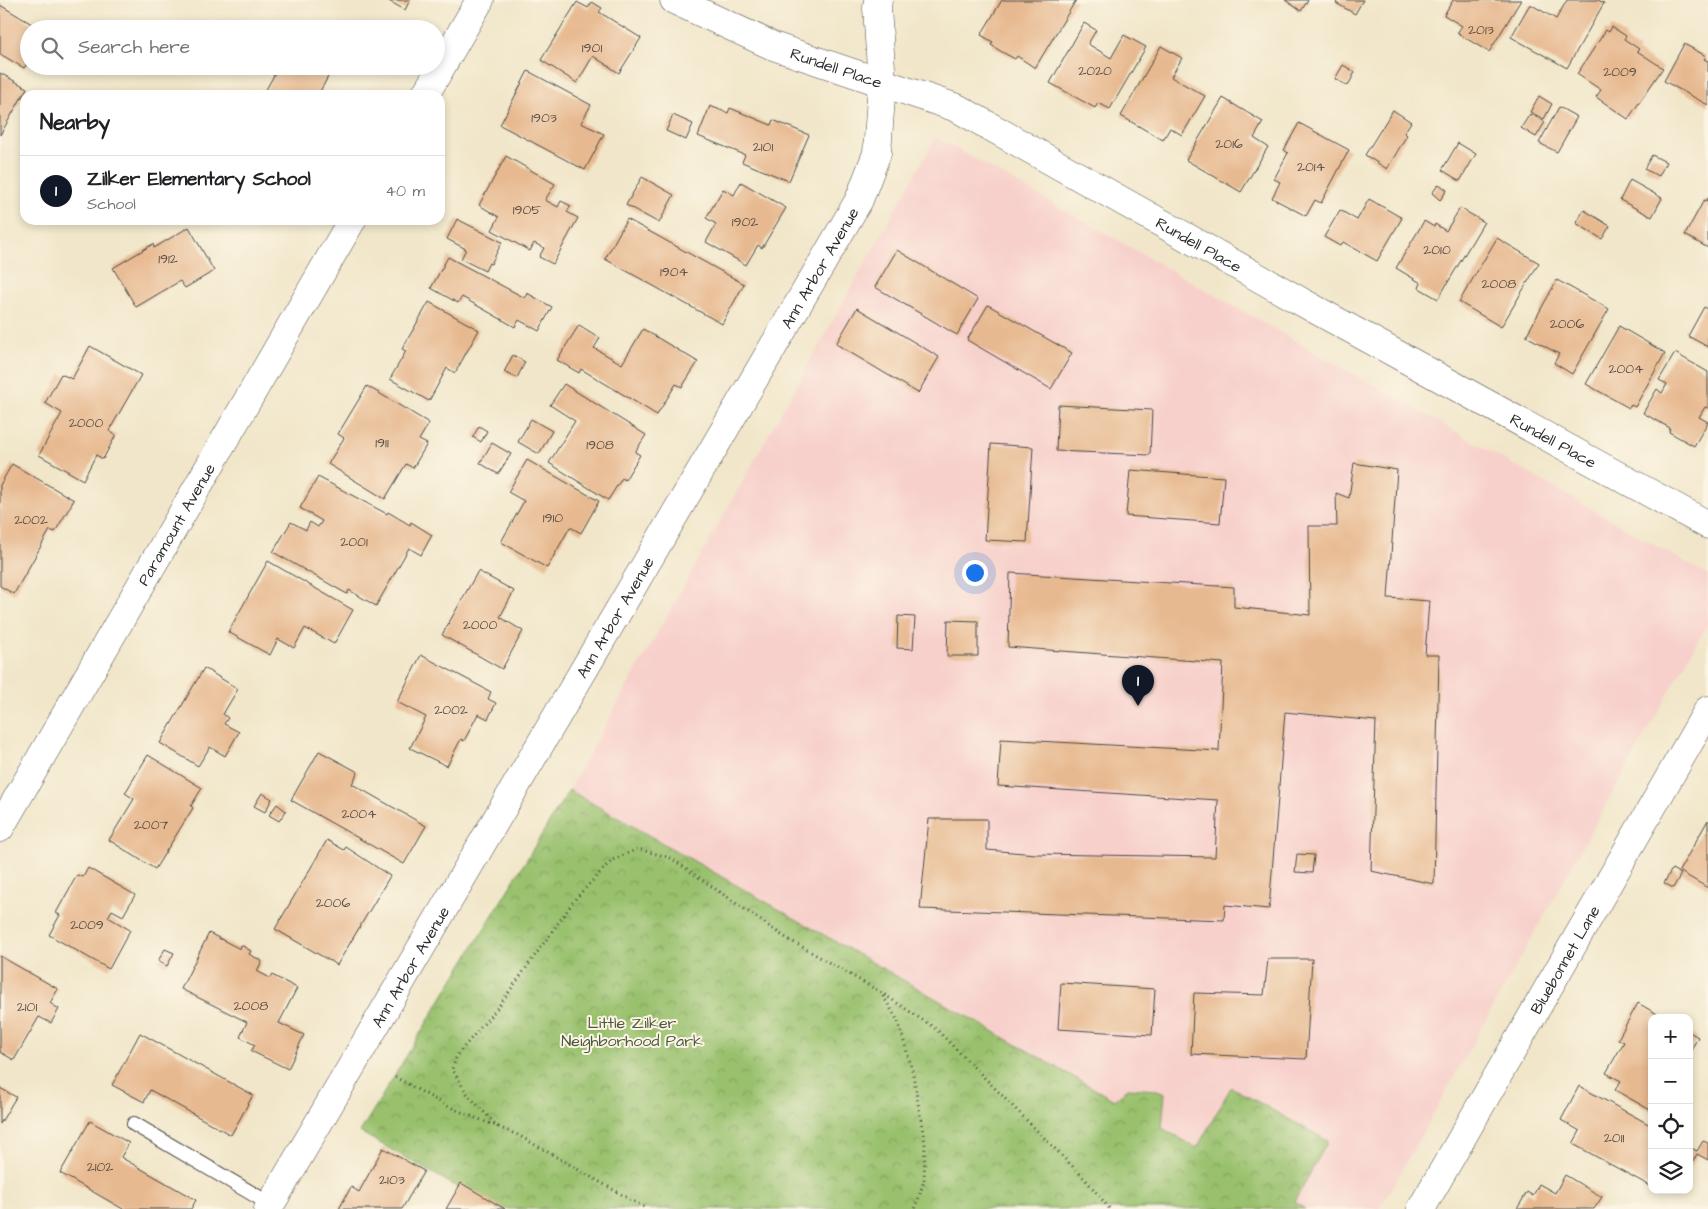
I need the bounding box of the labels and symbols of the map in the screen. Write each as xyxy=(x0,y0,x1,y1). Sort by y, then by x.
house number: 2013 xyxy=(1468,20,1494,40)
house number: 1901 xyxy=(582,38,602,58)
street label: Rundell Place xyxy=(787,43,885,94)
house number: 2020 xyxy=(1078,61,1112,81)
house number: 2009 xyxy=(1603,62,1637,82)
house number: 1903 xyxy=(531,108,557,128)
house number: 2016 xyxy=(1215,134,1243,154)
house number: 2101 xyxy=(753,137,773,157)
house number: 2014 xyxy=(1297,157,1326,177)
house number: 1905 xyxy=(513,200,541,220)
street label: Ann Arbor Avenue xyxy=(776,203,865,333)
house number: 1902 xyxy=(732,212,758,232)
street label: Rundell Place xyxy=(1152,212,1246,278)
house number: 2010 xyxy=(1423,240,1451,260)
house number: 1912 xyxy=(158,249,178,269)
house number: 1904 xyxy=(660,262,689,282)
house number: 2008 xyxy=(1482,274,1516,294)
house number: 2006 xyxy=(1550,314,1584,334)
house number: 2004 xyxy=(1608,359,1644,379)
street label: Rundell Place xyxy=(1506,408,1600,474)
house number: 2000 xyxy=(69,413,103,433)
house number: 1911 xyxy=(375,433,389,453)
house number: 1908 xyxy=(586,435,614,455)
street label: Paramount Avenue xyxy=(133,459,221,590)
house number: 1910 xyxy=(543,508,563,528)
house number: 2002 xyxy=(14,510,48,530)
house number: 2001 xyxy=(340,532,368,552)
street label: Ann Arbor Avenue xyxy=(571,553,660,682)
your location xyxy=(962,560,988,586)
house number: 2000 xyxy=(463,615,497,635)
pin: 1 xyxy=(1122,665,1154,706)
house number: 2002 xyxy=(434,700,468,720)
house number: 2004 xyxy=(341,804,377,824)
house number: 2007 xyxy=(134,815,169,835)
house number: 2006 xyxy=(316,893,350,913)
street label: Bluebonnet Lane xyxy=(1525,901,1606,1018)
street label: Ann Arbor Avenue xyxy=(367,902,455,1032)
house number: 2009 xyxy=(70,915,104,935)
house number: 2008 xyxy=(234,996,268,1016)
house number: 2101 xyxy=(17,997,37,1017)
park label: Little Zilker Neighborhood Park xyxy=(561,1012,703,1053)
house number: 2011 xyxy=(1604,1128,1624,1148)
house number: 2102 xyxy=(87,1157,113,1177)
house number: 2103 xyxy=(379,1170,405,1190)

